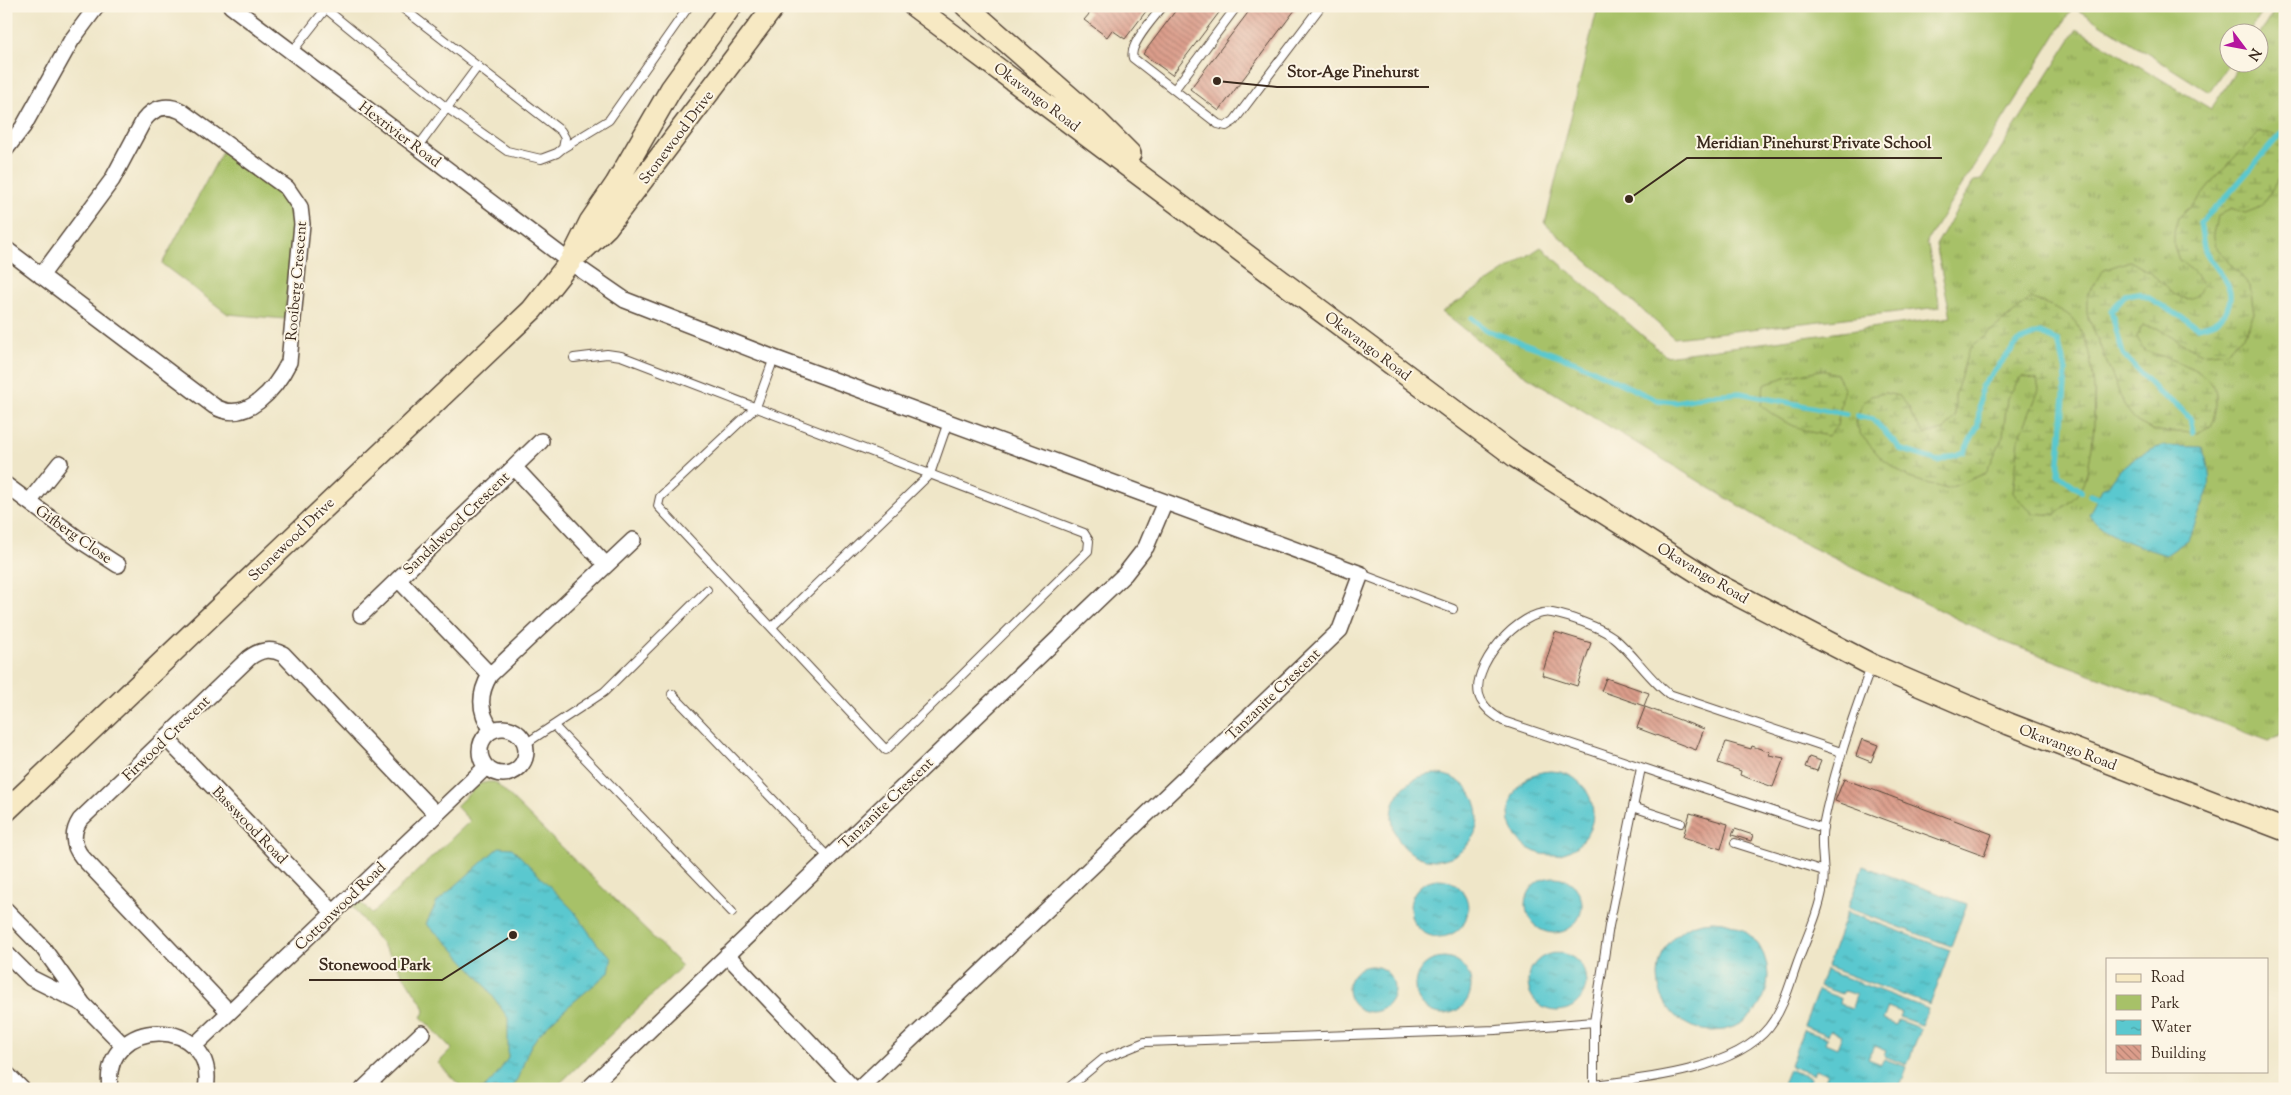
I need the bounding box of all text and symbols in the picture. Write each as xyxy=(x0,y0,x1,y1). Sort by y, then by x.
north arrow xyxy=(2218,22,2268,72)
text: N xyxy=(2242,44,2265,64)
callout: Stor-Age Pinehurst xyxy=(1277,56,1429,87)
street label: Okavango Road xyxy=(988,59,1084,138)
text: Stor-Age Pinehurst xyxy=(1287,62,1419,85)
street label: Stonewood Drive xyxy=(635,87,720,189)
street label: Hexrivier Road xyxy=(354,97,445,173)
callout: Meridian Pinehurst Private School xyxy=(1687,127,1942,158)
text: Meridian Pinehurst Private School xyxy=(1697,133,1932,156)
street label: Rooiberg Crescent xyxy=(282,220,313,342)
street label: Okavango Road xyxy=(1319,308,1415,387)
street label: Sandalwood Crescent xyxy=(399,468,515,581)
street label: Stonewood Drive xyxy=(244,493,340,587)
street label: Gifberg Close xyxy=(30,501,116,569)
street label: Okavango Road xyxy=(1652,539,1752,610)
street label: Tanzanite Crescent xyxy=(1222,644,1326,746)
street label: Firwood Crescent xyxy=(118,692,216,786)
street label: Okavango Road xyxy=(2015,720,2120,777)
street label: Tanzanite Crescent xyxy=(835,753,939,855)
street label: Basswood Road xyxy=(206,783,292,870)
street label: Cottonwood Road xyxy=(291,858,392,956)
callout: Stonewood Park xyxy=(309,949,442,980)
text: Stonewood Park xyxy=(319,955,431,978)
legend xyxy=(2106,958,2268,1072)
text: Road xyxy=(2151,968,2185,989)
text: Park xyxy=(2151,994,2180,1015)
text: Water xyxy=(2151,1018,2192,1039)
text: Building xyxy=(2151,1044,2206,1065)

